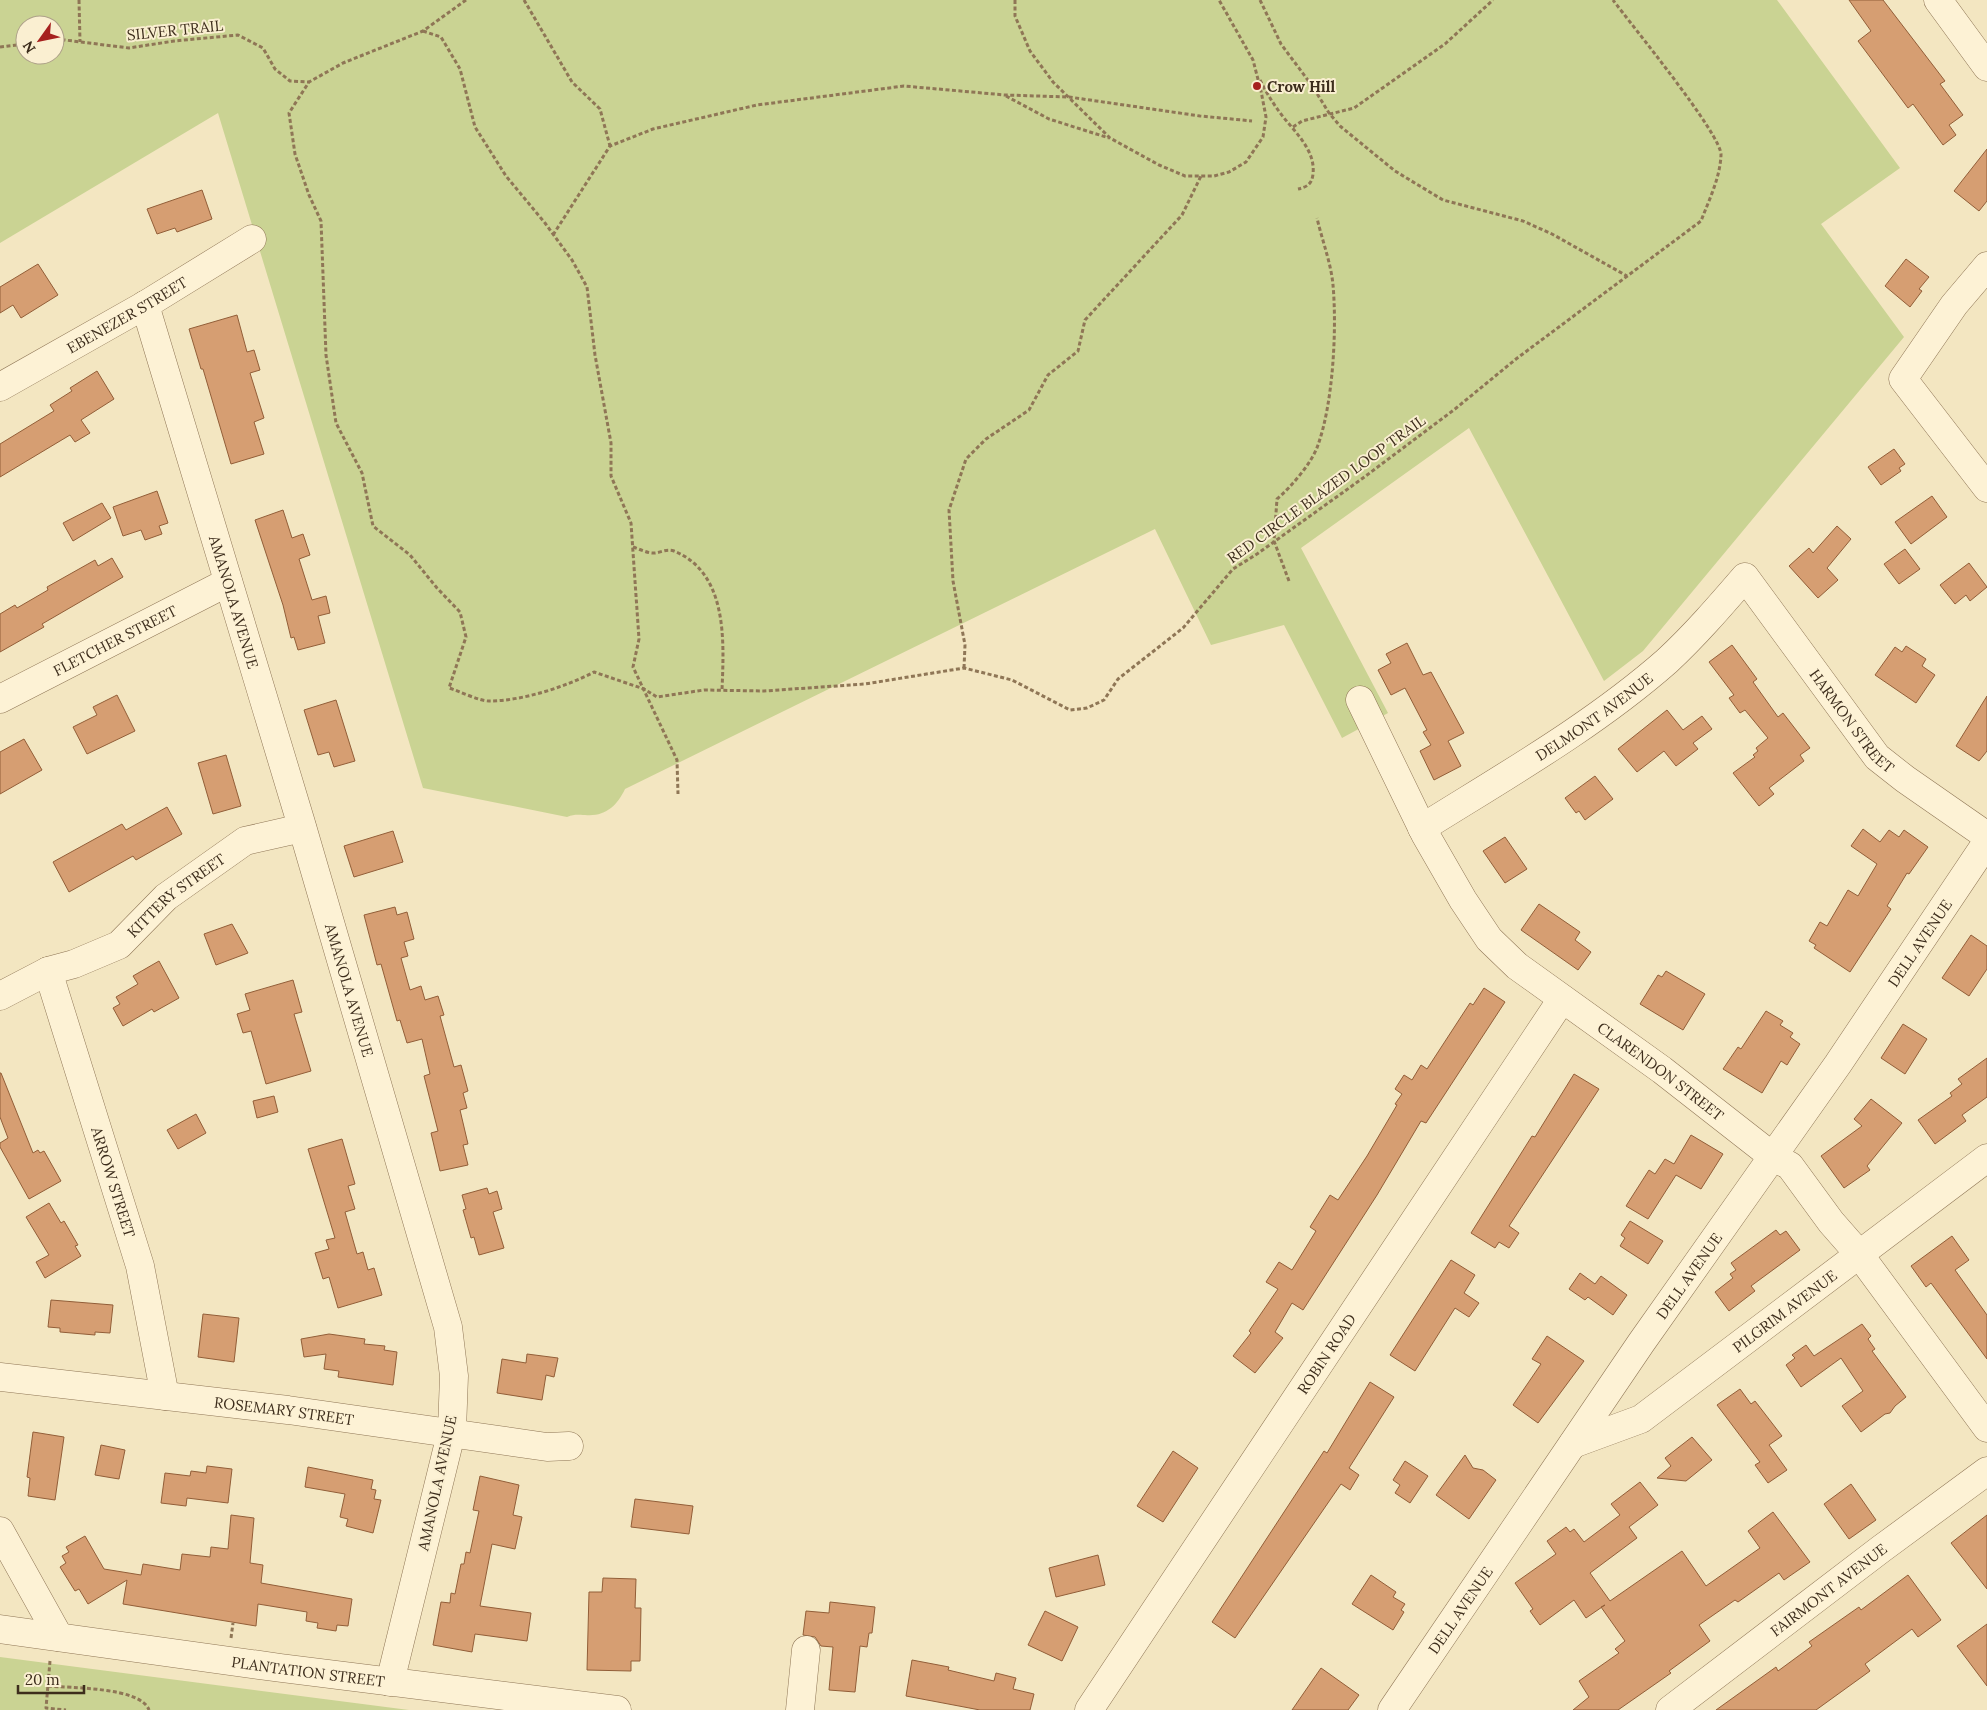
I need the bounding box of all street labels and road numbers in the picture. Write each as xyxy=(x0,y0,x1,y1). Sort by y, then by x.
street label: SILVER TRAIL xyxy=(126,15,224,44)
street label: EBENEZER STREET xyxy=(63,272,191,357)
street label: RED CIRCLE BLAZED LOOP TRAIL xyxy=(1223,410,1429,567)
street label: AMANOLA AVENUE xyxy=(205,532,263,671)
street label: FLETCHER STREET xyxy=(50,600,180,680)
street label: HARMON STREET xyxy=(1806,665,1899,777)
street label: DELMONT AVENUE xyxy=(1532,668,1656,765)
street label: KITTERY STREET xyxy=(123,848,229,941)
street label: DELL AVENUE xyxy=(1883,895,1956,990)
street label: AMANOLA AVENUE xyxy=(321,920,378,1059)
street label: CLARENDON STREET xyxy=(1594,1017,1728,1125)
street label: ARROW STREET xyxy=(87,1123,140,1240)
street label: DELL AVENUE xyxy=(1652,1229,1726,1323)
street label: PILGRIM AVENUE xyxy=(1728,1265,1840,1356)
street label: ROBIN ROAD xyxy=(1293,1310,1360,1397)
street label: ROSEMARY STREET xyxy=(213,1392,356,1429)
street label: AMANOLA AVENUE xyxy=(413,1414,461,1553)
street label: FAIRMONT AVENUE xyxy=(1766,1539,1890,1640)
street label: DELL AVENUE xyxy=(1424,1562,1496,1657)
street label: PLANTATION STREET xyxy=(230,1652,386,1690)

